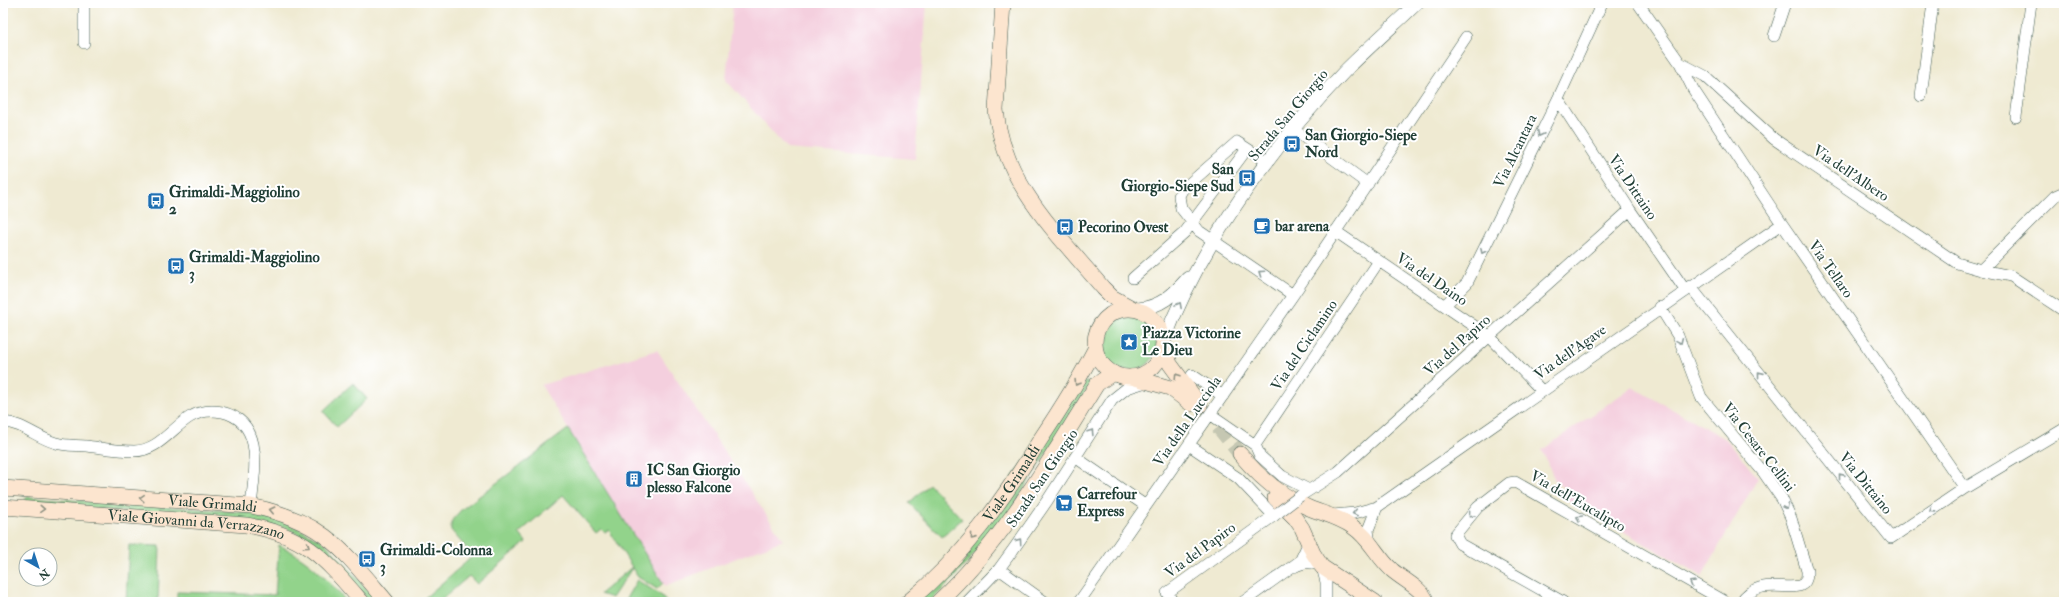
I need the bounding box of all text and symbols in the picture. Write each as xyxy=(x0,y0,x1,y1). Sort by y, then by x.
street label: Strada San Giorgio xyxy=(1244,65,1333,165)
street label: Via Alcantara xyxy=(1489,110,1542,191)
place label: San Giorgio-Siepe Nord xyxy=(1304,126,1418,162)
one-way arrow xyxy=(1537,130,1545,138)
bus stop icon: San Giorgio-Siepe Nord xyxy=(1282,134,1302,154)
street label: Via dell'Albero xyxy=(1809,141,1893,206)
street label: Via Dittaino xyxy=(1604,151,1661,224)
place label: San Giorgio-Siepe Sud xyxy=(1121,160,1235,197)
bus stop icon: San Giorgio-Siepe Sud xyxy=(1237,168,1257,188)
place label: Grimaldi-Maggiolino 2 xyxy=(169,183,300,219)
bus stop icon: Grimaldi-Maggiolino 2 xyxy=(146,191,166,211)
cafe icon: bar arena xyxy=(1252,216,1272,236)
bus stop icon: Pecorino Ovest xyxy=(1055,217,1075,237)
place label: bar arena xyxy=(1274,217,1330,236)
place label: Pecorino Ovest xyxy=(1078,218,1168,237)
street label: Via Tellaro xyxy=(1804,237,1857,302)
one-way arrow xyxy=(1480,247,1488,254)
place label: Grimaldi-Maggiolino 3 xyxy=(189,248,320,284)
street label: Via del Daino xyxy=(1392,249,1471,310)
bus stop icon: Grimaldi-Maggiolino 3 xyxy=(166,256,186,276)
one-way arrow xyxy=(1258,271,1265,278)
street label: Via del Ciclamino xyxy=(1267,296,1342,394)
one-way arrow xyxy=(1175,302,1182,309)
street label: Via del Papiro xyxy=(1420,310,1495,381)
street label: Via dell'Agave xyxy=(1530,321,1610,384)
place label: Piazza Victorine Le Dieu xyxy=(1142,324,1242,360)
place icon: Piazza Victorine Le Dieu xyxy=(1119,332,1139,352)
one-way arrow xyxy=(1675,336,1683,344)
one-way arrow xyxy=(1758,371,1765,378)
street label: Via della Lucciola xyxy=(1149,372,1226,470)
one-way arrow xyxy=(1175,374,1182,381)
one-way arrow xyxy=(1074,379,1081,386)
street label: Via Cesare Cellini xyxy=(1718,399,1799,496)
street label: Strada San Giorgio xyxy=(1002,425,1082,531)
one-way arrow xyxy=(1086,429,1094,436)
street label: Viale Grimaldi xyxy=(979,442,1045,526)
street label: Via Dittaino xyxy=(1835,448,1897,518)
place label: IC San Giorgio plesso Falcone xyxy=(646,461,741,498)
street label: Via dell'Eucalipto xyxy=(1526,466,1629,537)
building icon: IC San Giorgio plesso Falcone xyxy=(624,469,644,489)
one-way arrow xyxy=(1839,473,1846,480)
place label: Carrefour Express xyxy=(1077,485,1137,522)
street label: Viale Grimaldi xyxy=(167,491,259,517)
supermarket icon: Carrefour Express xyxy=(1054,493,1074,513)
one-way arrow xyxy=(139,494,145,503)
one-way arrow xyxy=(1781,503,1789,511)
one-way arrow xyxy=(39,505,45,514)
one-way arrow xyxy=(1929,505,1936,512)
street label: Viale Giovanni da Verrazzano xyxy=(107,506,287,544)
one-way arrow xyxy=(268,507,275,515)
one-way arrow xyxy=(1352,508,1358,516)
one-way arrow xyxy=(1468,511,1475,518)
one-way arrow xyxy=(1576,516,1583,523)
street label: Via del Papiro xyxy=(1161,518,1240,583)
one-way arrow xyxy=(971,533,978,540)
one-way arrow xyxy=(1014,538,1021,545)
one-way arrow xyxy=(303,541,310,549)
place label: Grimaldi-Colonna 3 xyxy=(380,541,493,577)
north arrow xyxy=(18,547,58,587)
bus stop icon: Grimaldi-Colonna 3 xyxy=(357,549,377,569)
text: N xyxy=(35,566,53,583)
one-way arrow xyxy=(1689,580,1696,587)

